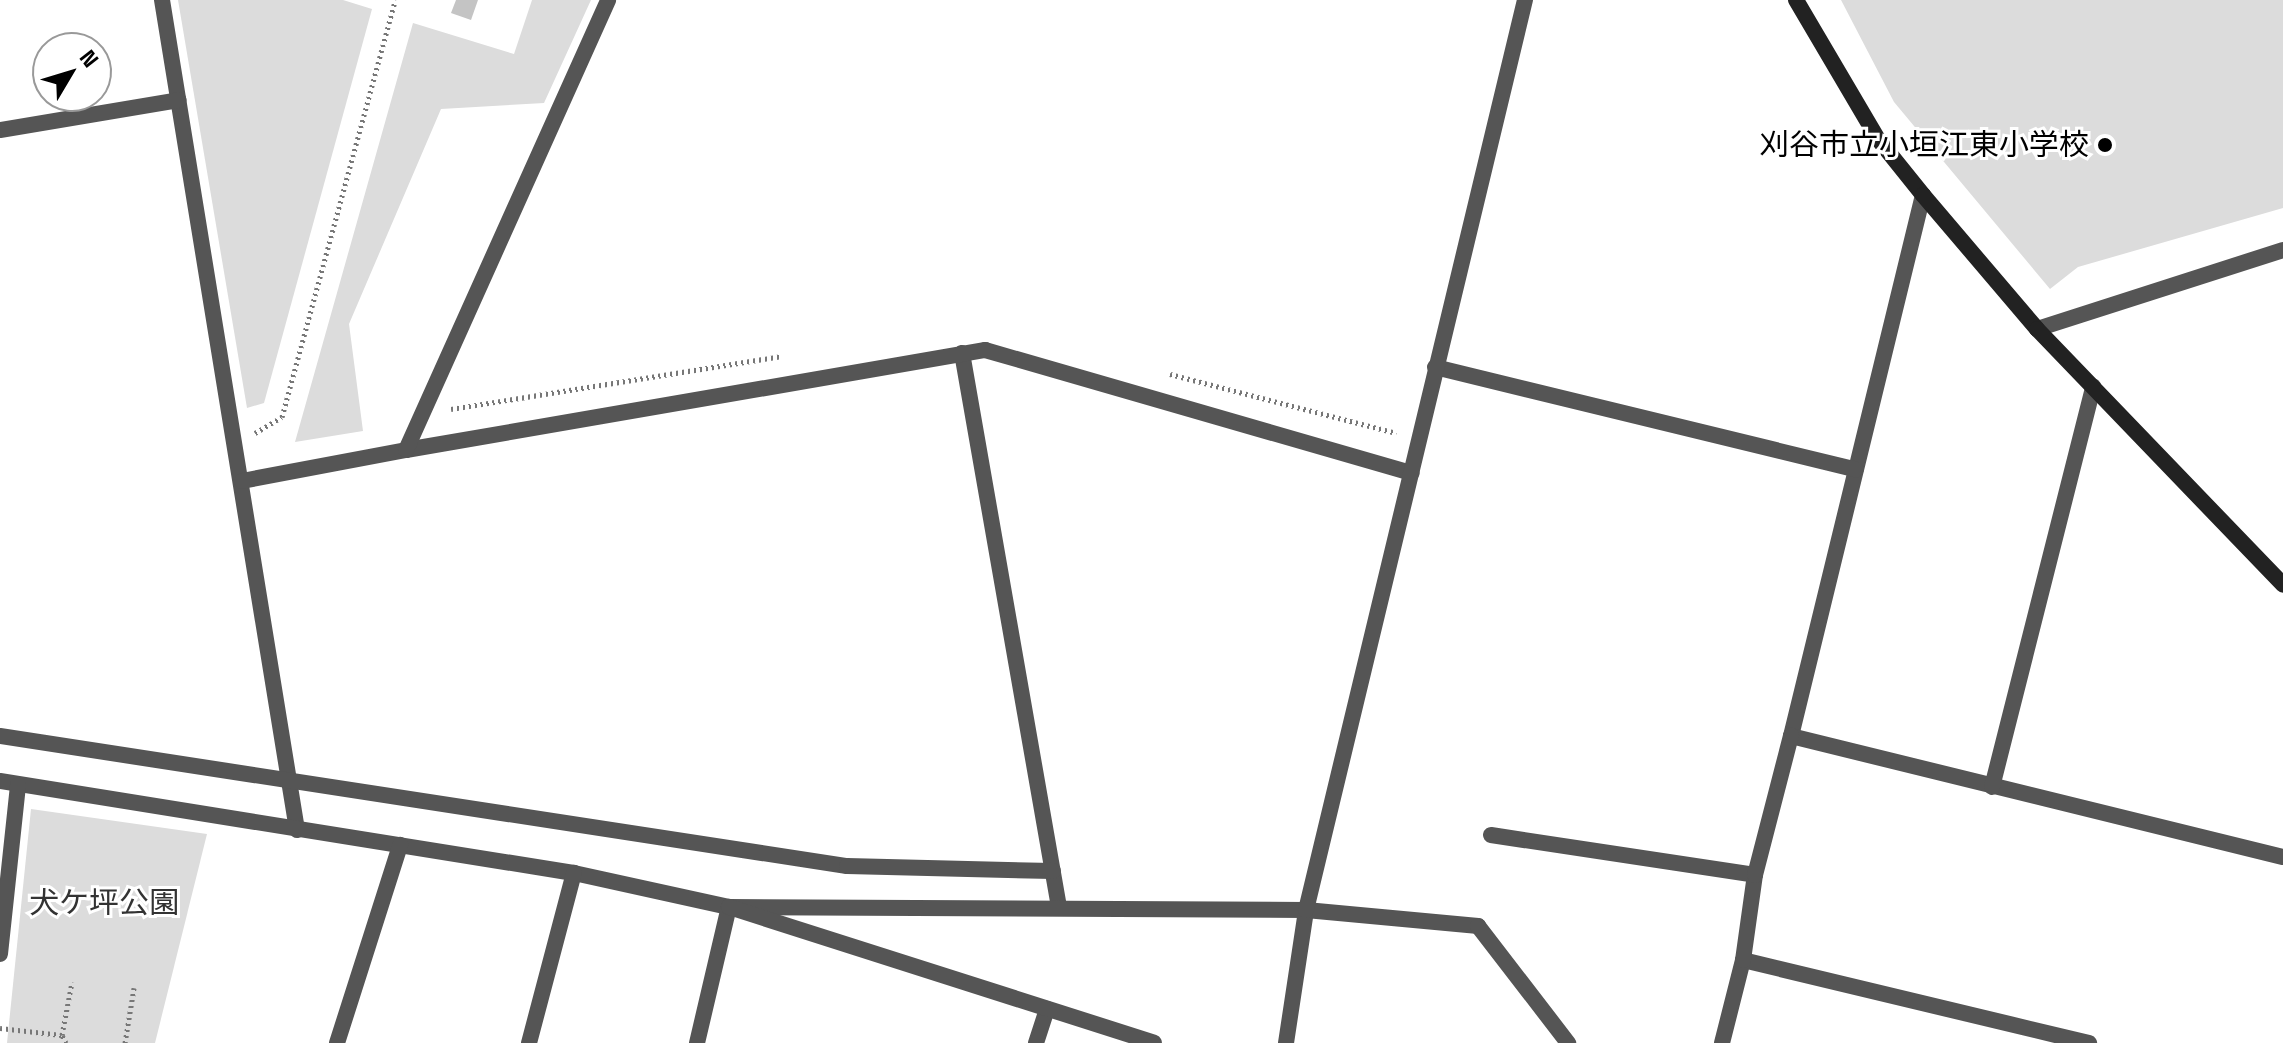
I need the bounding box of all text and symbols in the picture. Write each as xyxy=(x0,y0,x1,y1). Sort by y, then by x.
north arrow xyxy=(32,32,112,112)
text: N xyxy=(74,44,105,73)
place label: 刈谷市立小垣江東小学校 xyxy=(1759,127,2089,163)
marker: 刈谷市立小垣江東小学校 xyxy=(2096,136,2114,154)
park label: 犬ケ坪公園 xyxy=(29,885,179,921)

